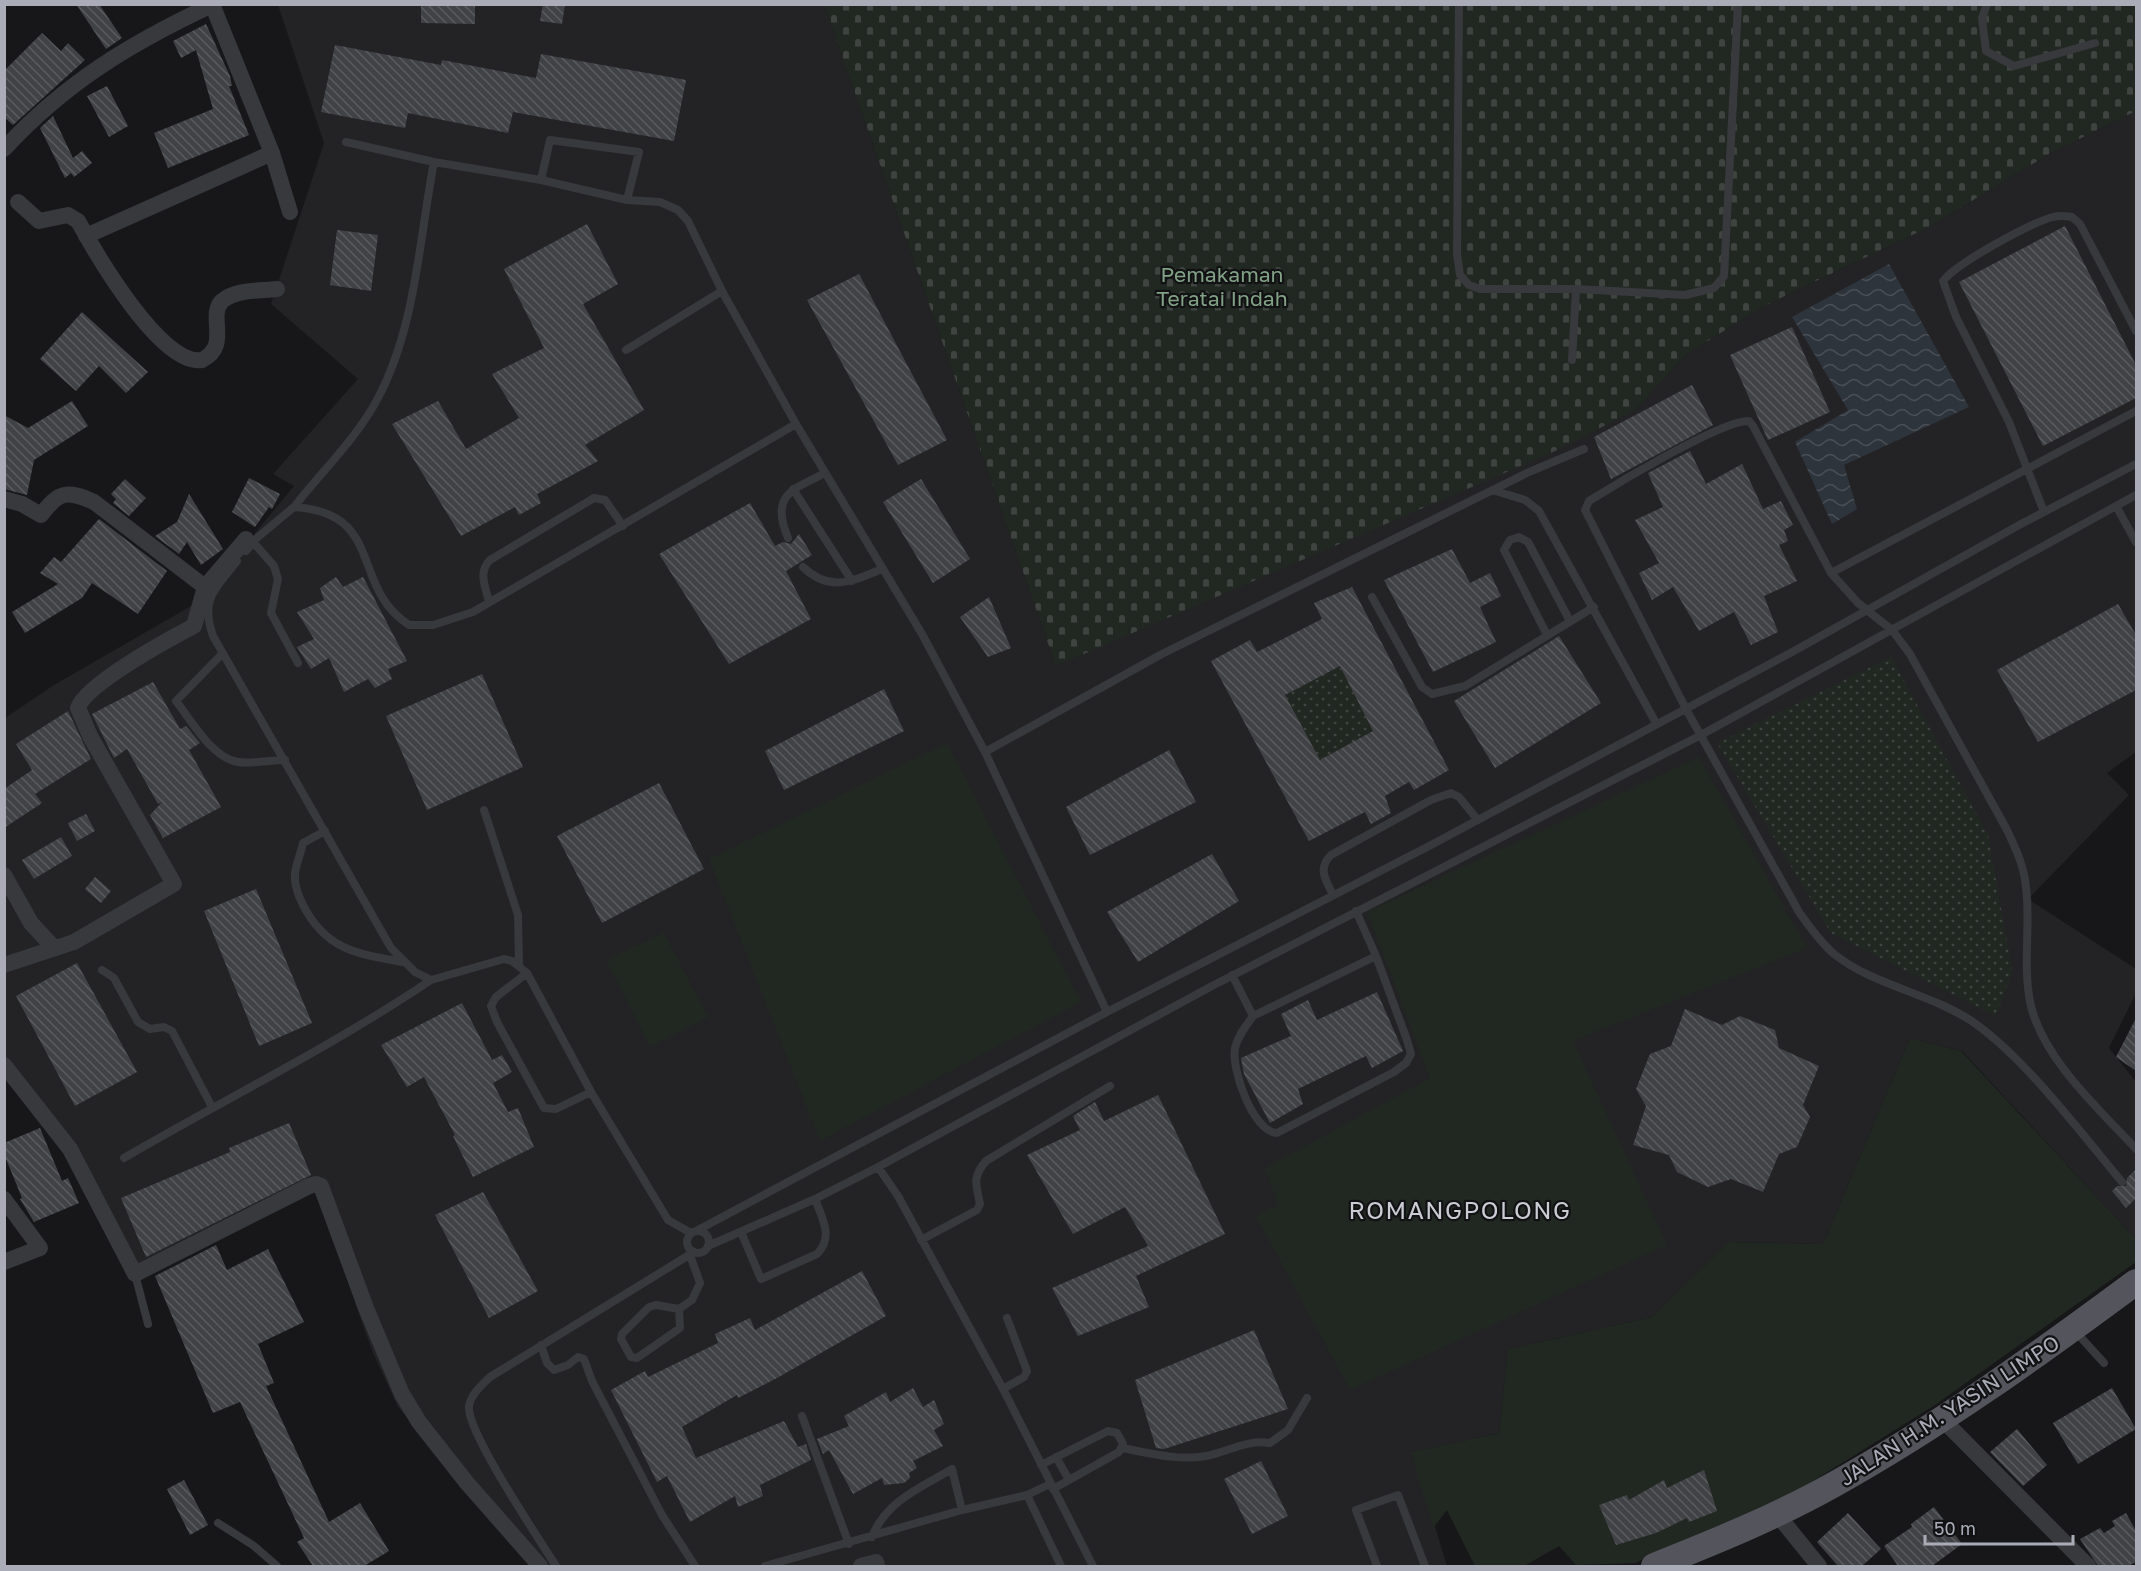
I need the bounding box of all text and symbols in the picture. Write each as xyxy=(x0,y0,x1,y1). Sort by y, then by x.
park label: Pemakaman Teratai Indah xyxy=(1156,261,1288,311)
district label: ROMANGPOLONG xyxy=(1348,1195,1572,1224)
street label: JALAN H.M. YASIN LIMPO xyxy=(1834,1329,2064,1491)
scale bar xyxy=(1925,1508,2074,1546)
text: 50 m xyxy=(1934,1517,1976,1539)

